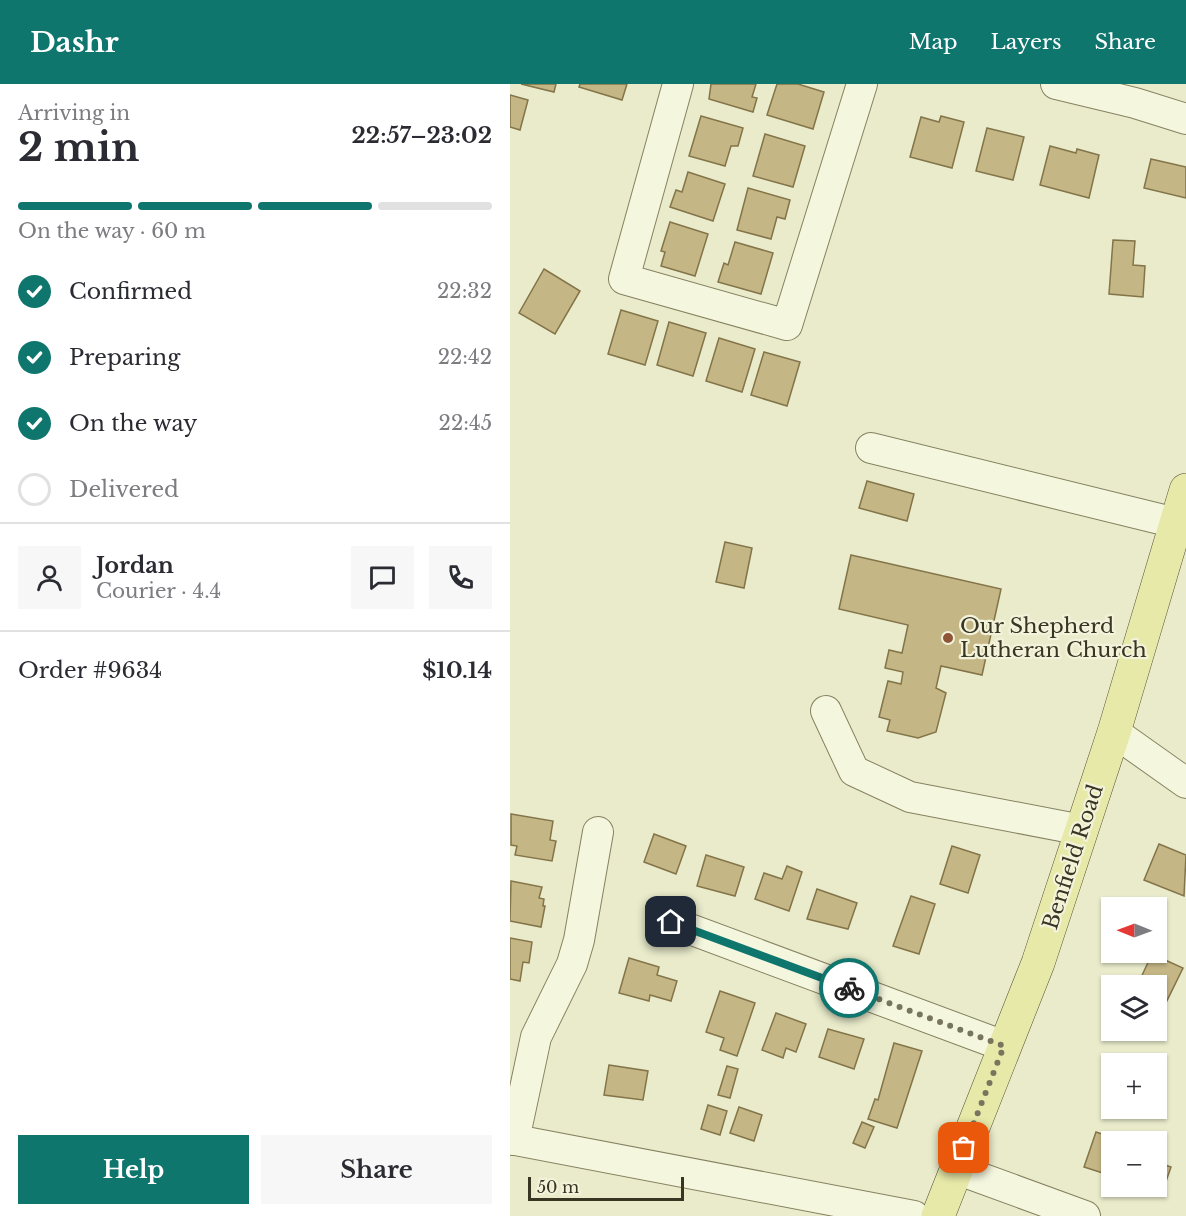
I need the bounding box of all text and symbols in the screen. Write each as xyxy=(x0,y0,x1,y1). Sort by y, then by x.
text: Dashr xyxy=(30,25,119,60)
text: Map xyxy=(909,29,958,55)
text: Layers xyxy=(991,29,1062,55)
text: Share xyxy=(1095,29,1156,55)
text: Arriving in xyxy=(18,101,130,125)
text: 22:57–23:02 xyxy=(352,122,492,149)
text: 2 min xyxy=(18,123,139,172)
text: On the way · 60 m xyxy=(18,219,206,243)
icon: check xyxy=(18,275,51,308)
text: Confirmed xyxy=(69,278,192,305)
text: 22:32 xyxy=(437,279,492,303)
icon: check xyxy=(18,341,51,374)
text: Preparing xyxy=(69,344,180,371)
text: 22:42 xyxy=(438,345,492,369)
icon: check xyxy=(18,407,51,440)
text: On the way xyxy=(69,410,197,437)
text: 22:45 xyxy=(439,411,492,435)
text: Delivered xyxy=(69,476,179,503)
button: person xyxy=(18,546,81,609)
button: chat xyxy=(351,546,414,609)
button: phone xyxy=(429,546,492,609)
text: Jordan xyxy=(96,552,174,579)
text: Courier · 4.4 xyxy=(96,579,221,603)
place label: Our Shepherd Lutheran Church xyxy=(960,613,1147,663)
marker: Our Shepherd Lutheran Church xyxy=(941,631,955,645)
text: Order #9634 xyxy=(18,657,162,684)
text: $10.14 xyxy=(422,657,492,684)
street label: Benfield Road xyxy=(1037,781,1109,933)
pin xyxy=(645,896,696,947)
north arrow xyxy=(1101,897,1167,963)
map controls xyxy=(1101,897,1167,1197)
icon: home xyxy=(654,905,687,938)
courier xyxy=(819,958,879,1018)
icon: bike xyxy=(833,972,866,1005)
button: layers xyxy=(1101,975,1167,1041)
button: + xyxy=(1101,1053,1167,1119)
pin xyxy=(938,1122,989,1173)
icon: bag xyxy=(947,1131,980,1164)
button: − xyxy=(1101,1131,1167,1197)
button: Help xyxy=(18,1135,249,1204)
button: Share xyxy=(261,1135,492,1204)
scale bar xyxy=(528,1174,684,1202)
text: 50 m xyxy=(537,1177,579,1197)

